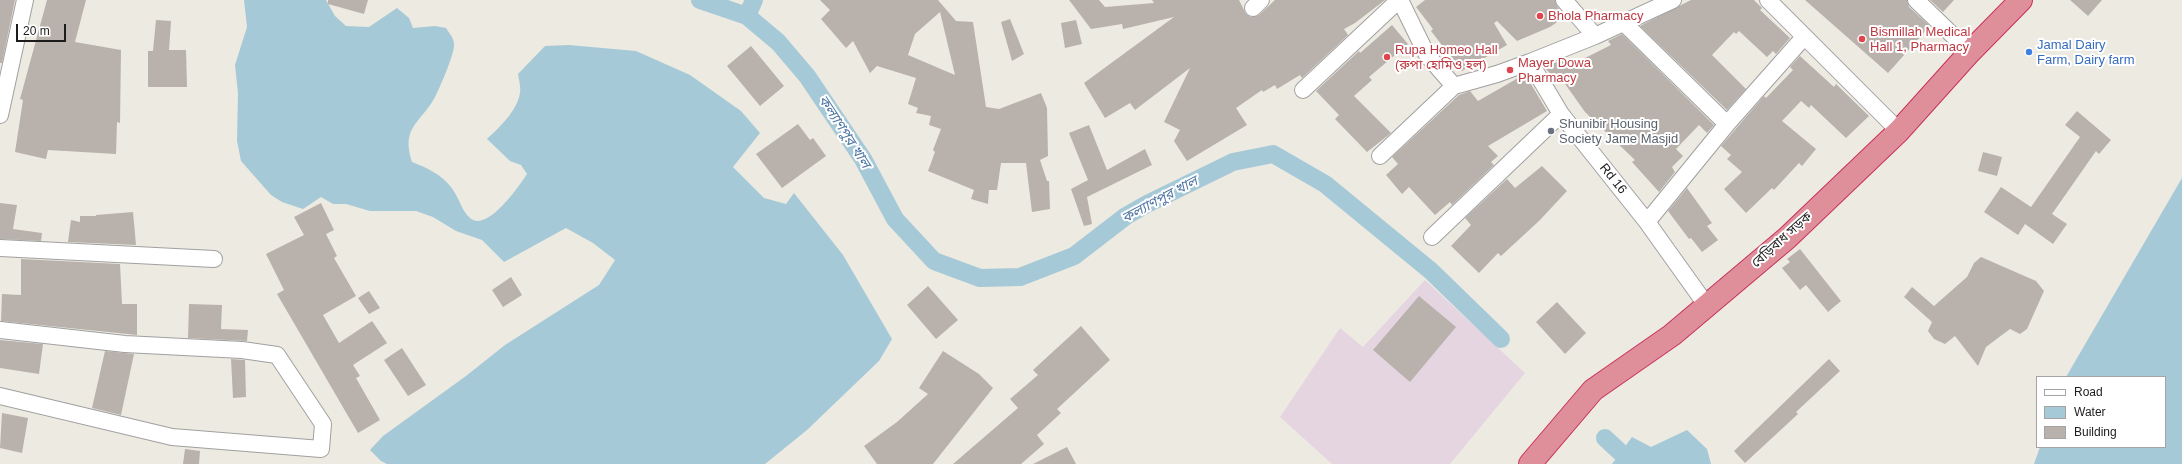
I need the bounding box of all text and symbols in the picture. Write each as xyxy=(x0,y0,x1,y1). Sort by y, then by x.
place label: Bhola Pharmacy xyxy=(1548,8,1643,24)
marker: Bhola Pharmacy xyxy=(1535,11,1545,21)
scale bar xyxy=(18,16,68,42)
text: 20 m xyxy=(23,24,50,38)
place label: Bismillah Medical Hall 1, Pharmacy xyxy=(1870,24,1970,55)
marker: Bismillah Medical Hall 1, Pharmacy xyxy=(1857,34,1867,44)
place label: Jamal Dairy Farm, Dairy farm xyxy=(2037,37,2134,68)
place label: Rupa Homeo Hall (রুপা হোমিও হল) xyxy=(1395,42,1498,73)
marker: Jamal Dairy Farm, Dairy farm xyxy=(2024,47,2034,57)
marker: Rupa Homeo Hall (রুপা হোমিও হল) xyxy=(1382,52,1392,62)
place label: Mayer Dowa Pharmacy xyxy=(1518,55,1591,86)
marker: Mayer Dowa Pharmacy xyxy=(1505,65,1515,75)
water label: কল্যাণপুর খাল xyxy=(814,93,874,171)
place label: Shunibir Housing Society Jame Masjid xyxy=(1559,116,1678,147)
marker: Shunibir Housing Society Jame Masjid xyxy=(1546,126,1556,136)
street label: Rd 16 xyxy=(1596,161,1630,197)
water label: কল্যাণপুর খাল xyxy=(1119,173,1201,227)
street label: বেড়িবাধ সড়ক xyxy=(1749,209,1815,271)
legend xyxy=(2036,376,2166,448)
text: Road xyxy=(2074,385,2103,399)
text: Water xyxy=(2074,405,2106,419)
text: Building xyxy=(2074,425,2117,439)

